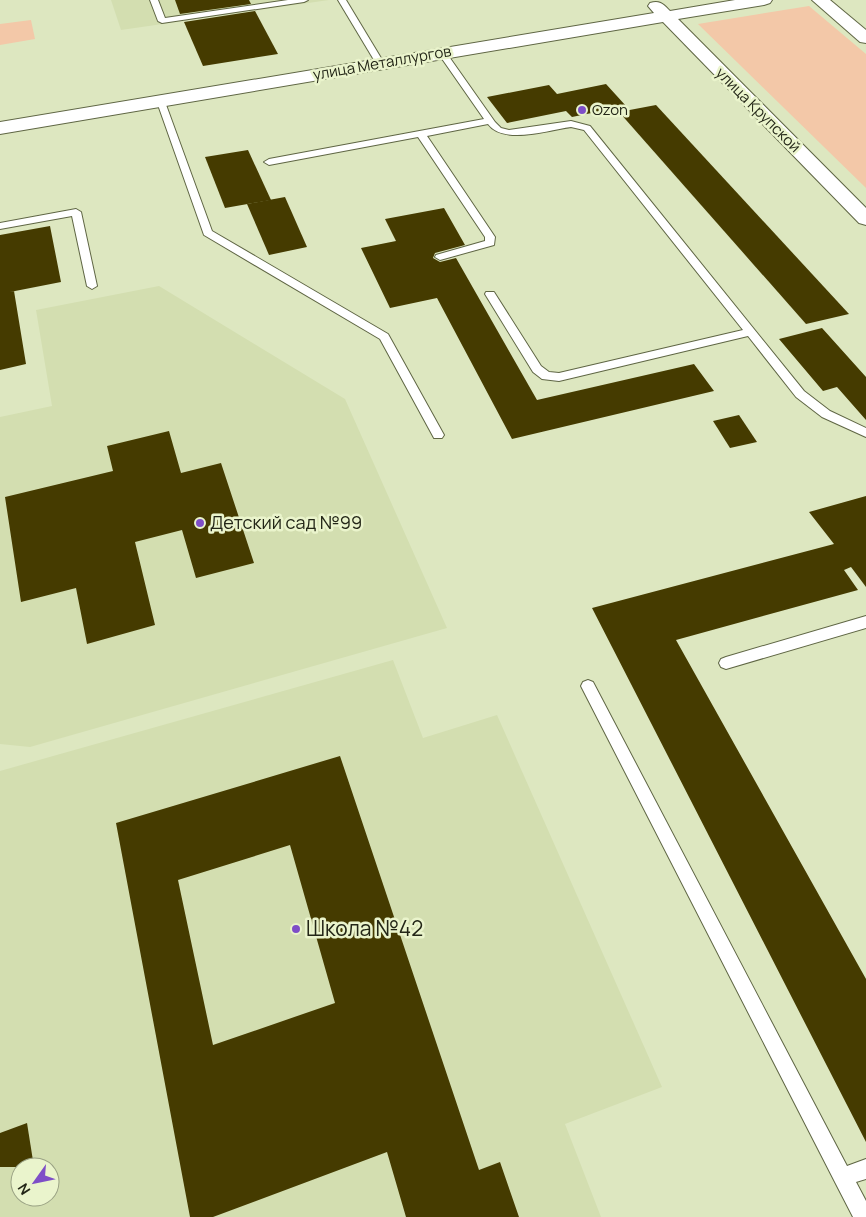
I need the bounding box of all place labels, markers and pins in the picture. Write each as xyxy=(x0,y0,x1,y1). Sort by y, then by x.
place label: Ozon xyxy=(592,99,628,120)
marker: Ozon xyxy=(576,104,588,116)
place label: Детский сад №99 xyxy=(210,510,362,534)
marker: Детский сад №99 xyxy=(194,517,206,529)
place label: Школа №42 xyxy=(306,914,423,942)
marker: Школа №42 xyxy=(290,923,302,935)

